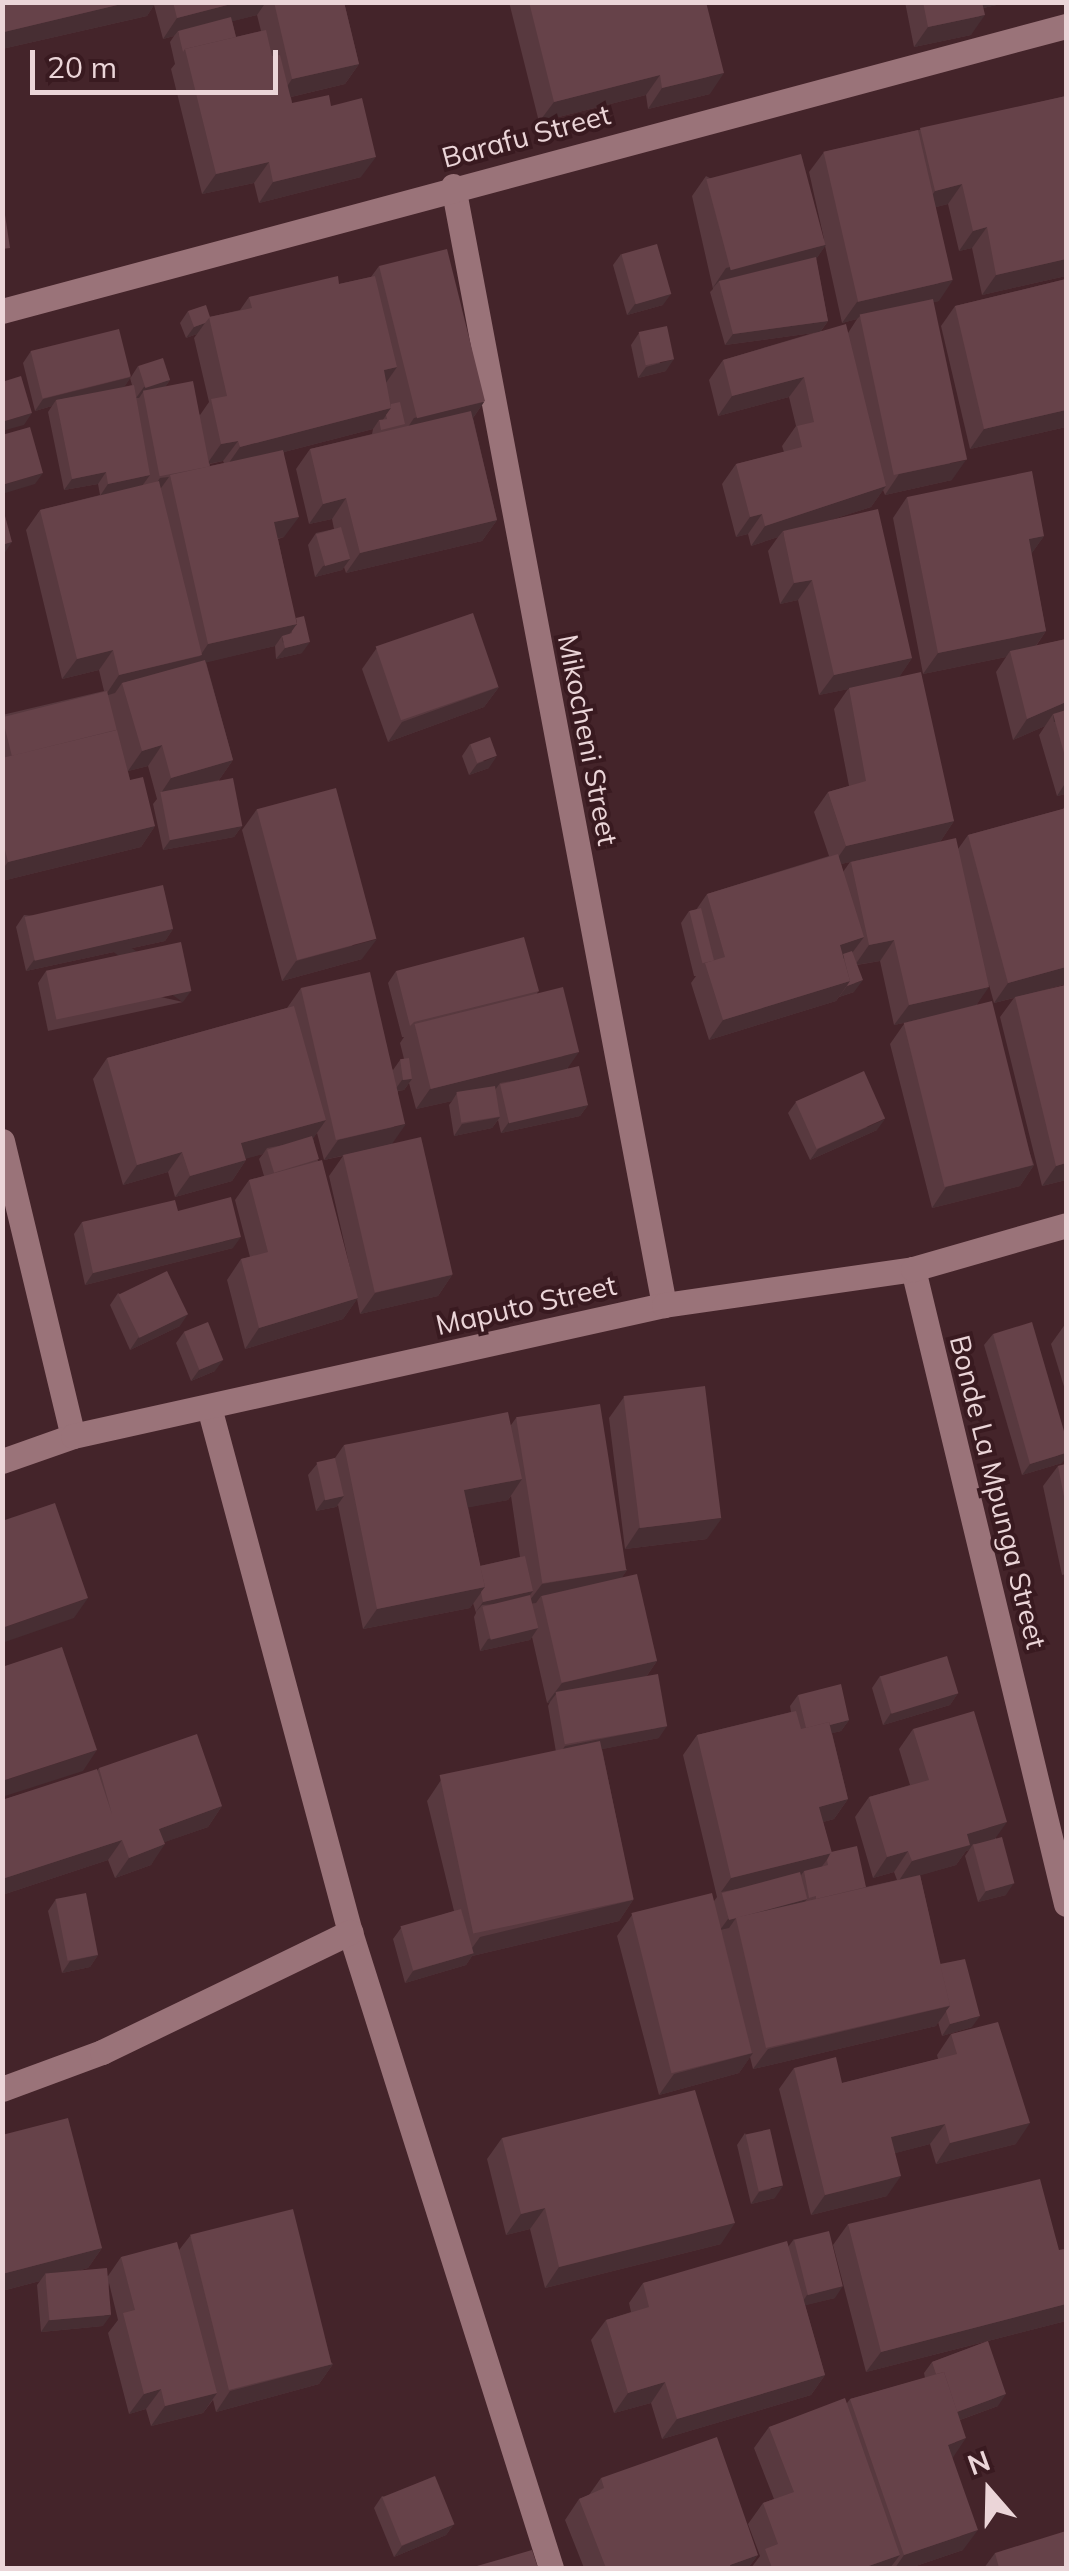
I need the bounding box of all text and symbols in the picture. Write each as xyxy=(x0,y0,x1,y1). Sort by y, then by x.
scale bar xyxy=(35,30,282,92)
text: 20 m xyxy=(47,48,117,86)
street label: Barafu Street xyxy=(438,97,614,175)
street label: Mikocheni Street xyxy=(551,632,625,848)
street label: Maputo Street xyxy=(432,1268,620,1342)
street label: Bonde La Mpunga Street xyxy=(943,1332,1053,1652)
north arrow xyxy=(939,2441,1039,2541)
text: N xyxy=(963,2442,994,2482)

